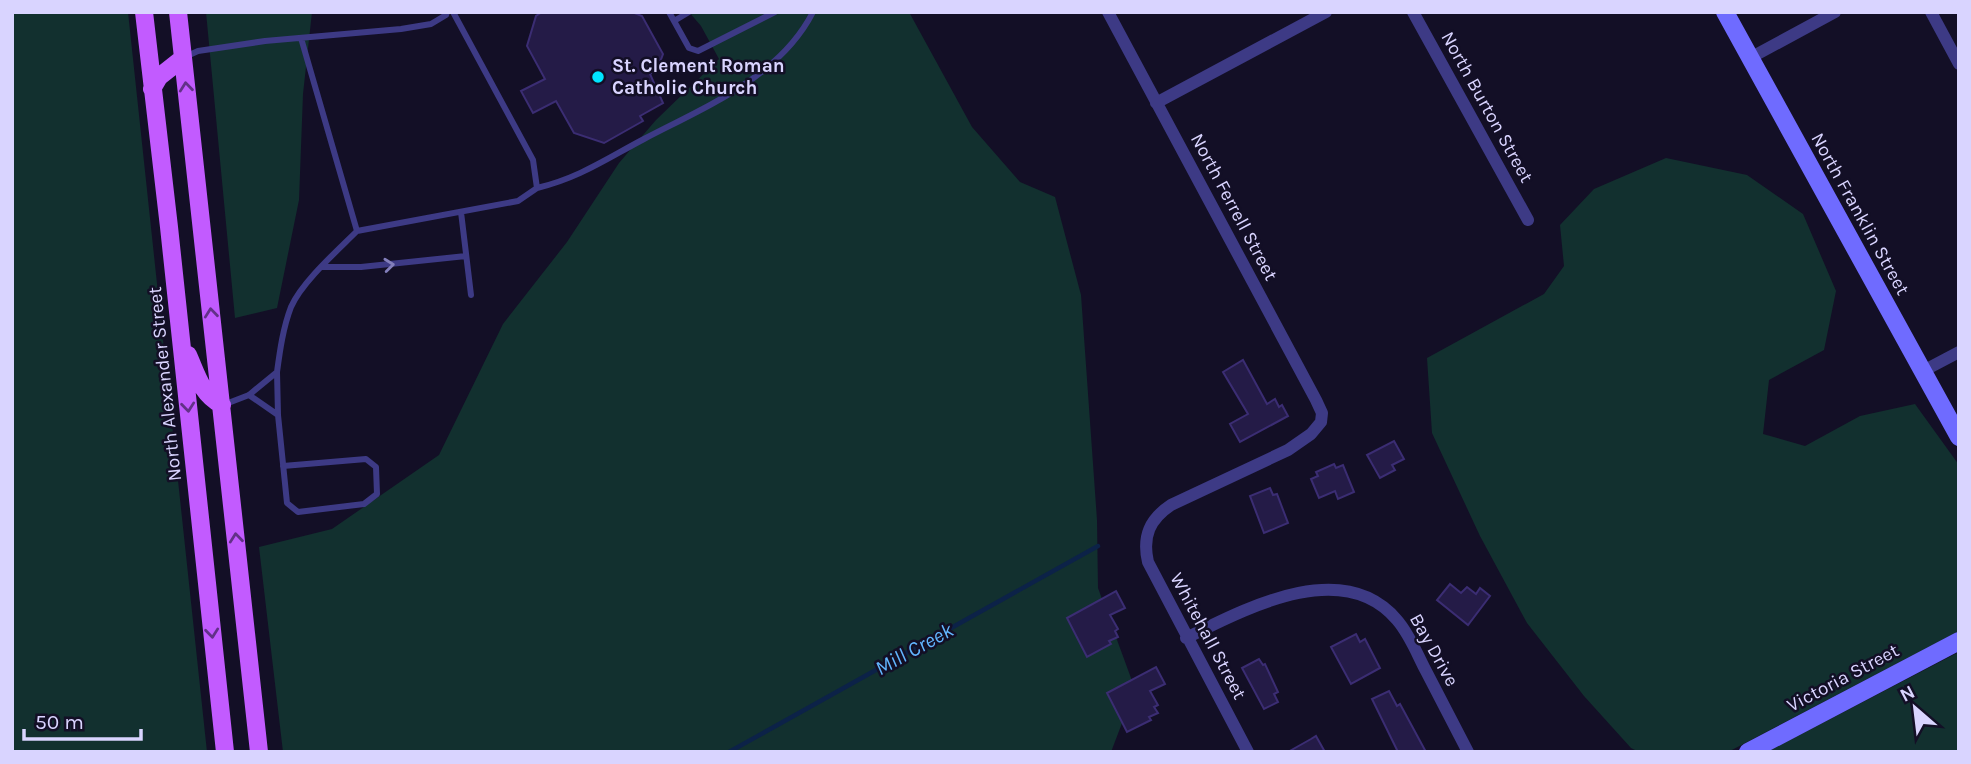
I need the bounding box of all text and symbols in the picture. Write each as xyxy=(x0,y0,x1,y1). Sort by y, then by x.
street label: North Burton Street xyxy=(1436,28,1538,186)
place label: St. Clement Roman Catholic Church xyxy=(612,55,785,99)
marker: St. Clement Roman Catholic Church xyxy=(590,69,606,85)
one-way arrow xyxy=(179,81,194,92)
street label: North Franklin Street xyxy=(1806,129,1914,299)
street label: North Ferrell Street xyxy=(1186,130,1282,284)
one-way arrow xyxy=(383,257,395,272)
street label: North Alexander Street xyxy=(144,286,186,482)
one-way arrow xyxy=(204,307,219,319)
one-way arrow xyxy=(181,401,196,413)
one-way arrow xyxy=(228,532,243,544)
street label: Whitehall Street xyxy=(1165,569,1251,703)
street label: Bay Drive xyxy=(1405,610,1463,690)
water label: Mill Creek xyxy=(871,618,958,680)
one-way arrow xyxy=(205,627,220,639)
street label: Victoria Street xyxy=(1783,639,1903,717)
north arrow xyxy=(1880,673,1950,743)
text: N xyxy=(1896,681,1919,707)
scale bar xyxy=(24,698,142,742)
text: 50 m xyxy=(35,710,84,734)

